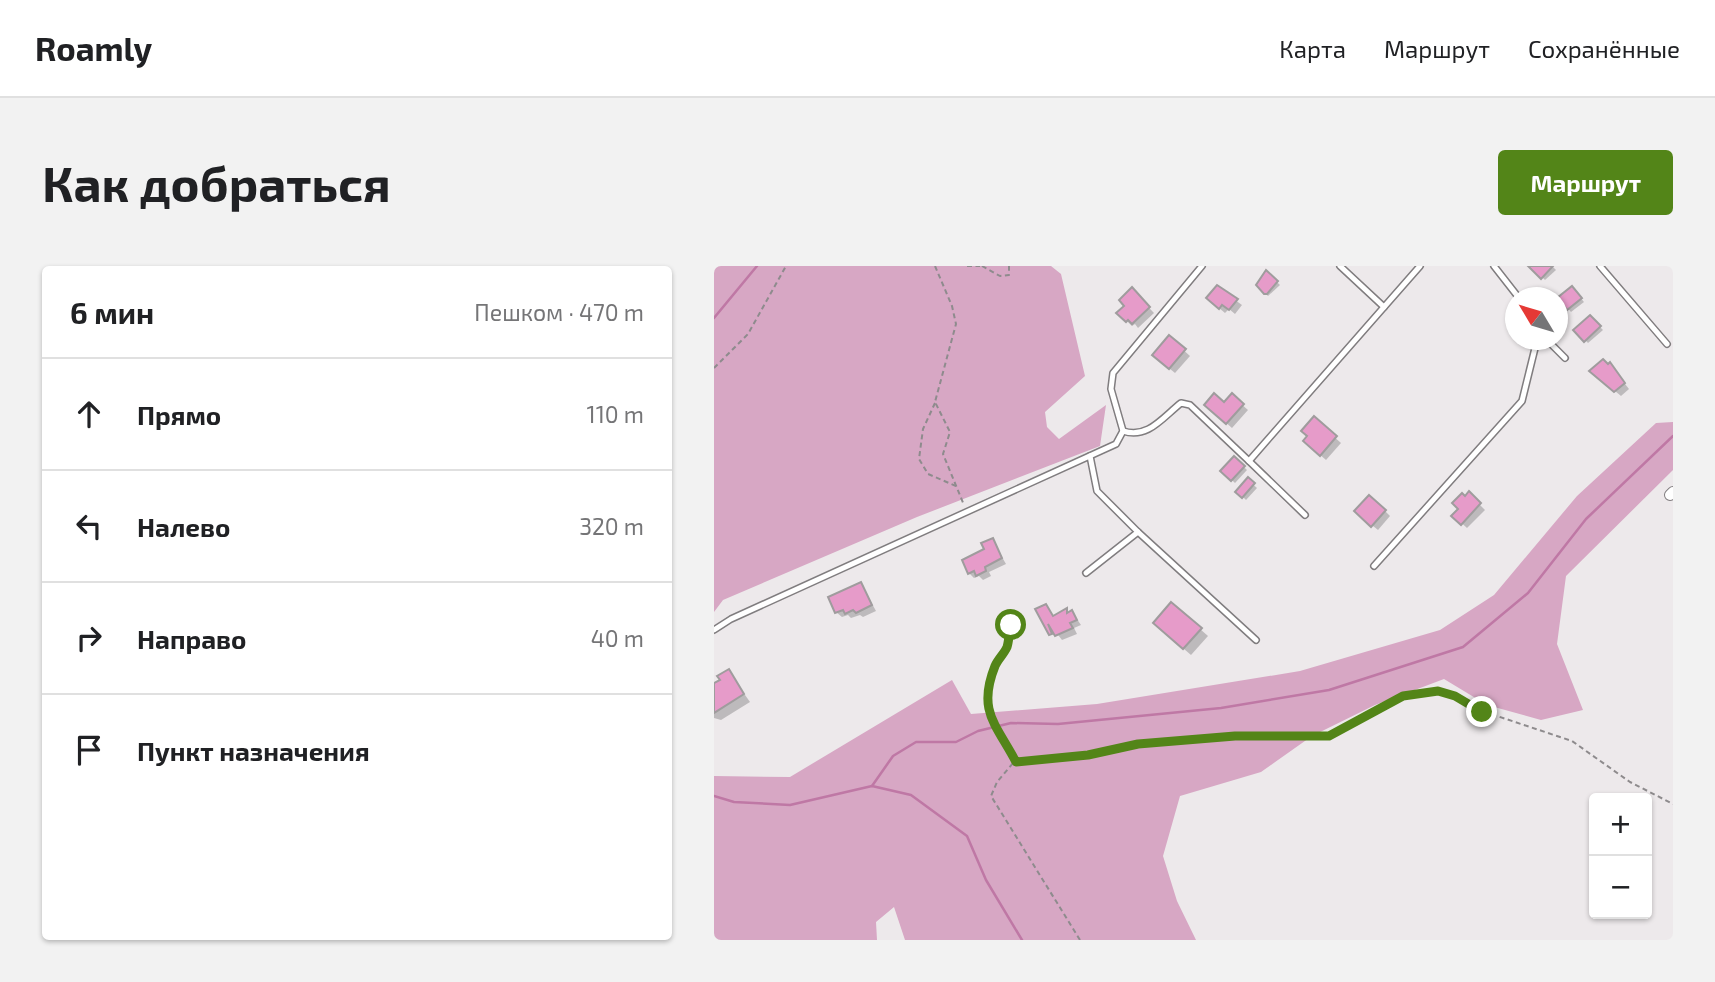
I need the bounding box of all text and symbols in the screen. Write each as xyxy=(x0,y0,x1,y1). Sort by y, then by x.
text: Roamly xyxy=(35,28,152,68)
text: Карта xyxy=(1279,34,1346,63)
text: Маршрут xyxy=(1384,34,1490,63)
text: Сохранённые xyxy=(1528,34,1680,63)
button: Маршрут xyxy=(1498,150,1673,215)
text: Как добраться xyxy=(42,153,391,212)
north arrow xyxy=(1505,287,1568,350)
text: 6 мин xyxy=(70,294,154,330)
text: Пешком · 470 m xyxy=(474,298,644,326)
icon: ahead xyxy=(70,395,108,433)
text: Прямо xyxy=(137,399,221,430)
text: 110 m xyxy=(587,400,644,428)
icon: left xyxy=(70,507,108,545)
text: Налево xyxy=(137,511,230,542)
text: 320 m xyxy=(579,512,644,540)
route start xyxy=(995,609,1026,640)
icon: right xyxy=(70,619,108,657)
text: Направо xyxy=(137,623,246,654)
text: 40 m xyxy=(591,624,644,652)
route end xyxy=(1466,696,1497,727)
icon: arrive xyxy=(70,731,108,769)
text: Пункт назначения xyxy=(137,735,370,766)
map controls xyxy=(1589,793,1652,919)
button: + xyxy=(1589,793,1652,856)
button: − xyxy=(1589,856,1652,919)

